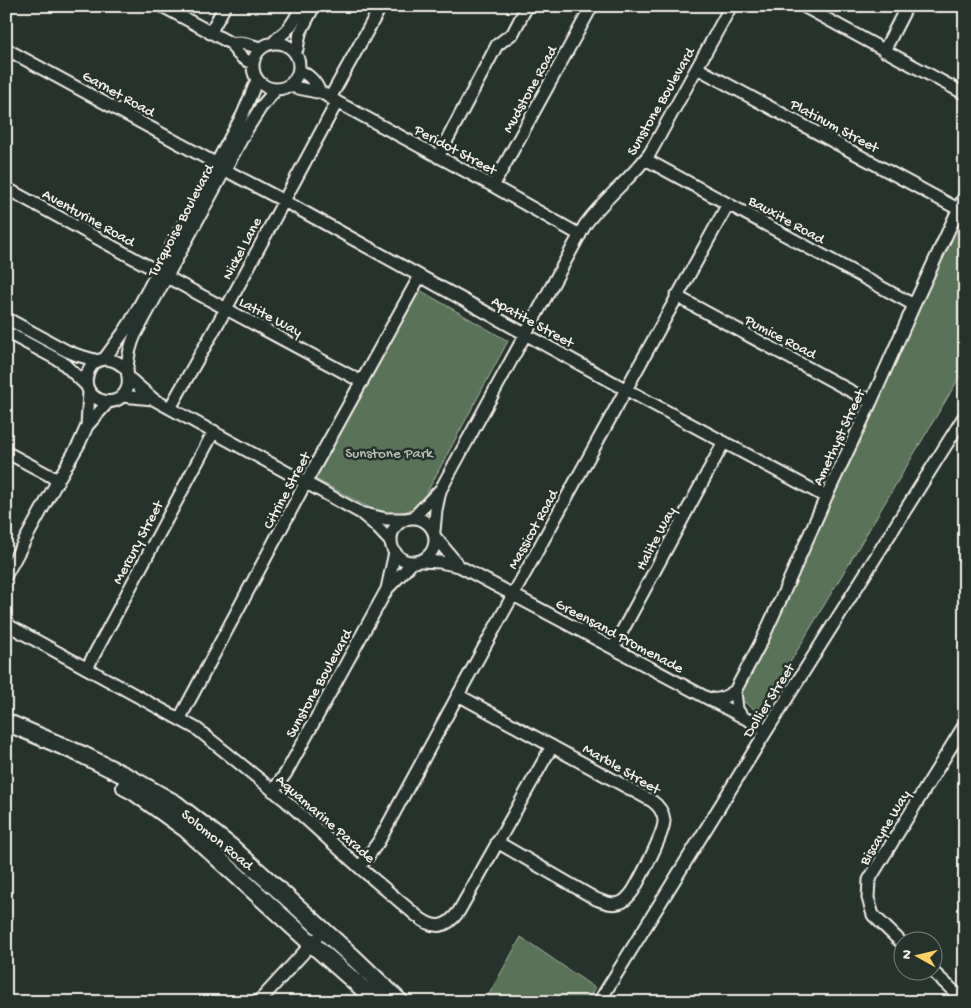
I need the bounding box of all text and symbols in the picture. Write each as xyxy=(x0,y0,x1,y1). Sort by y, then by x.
street label: Mudstone Road xyxy=(499,42,563,137)
street label: Sunstone Boulevard xyxy=(624,44,701,159)
street label: Garnet Road xyxy=(79,67,159,123)
street label: Platinum Street xyxy=(786,95,883,159)
street label: Peridot Street xyxy=(410,121,501,181)
street label: Turquoise Boulevard xyxy=(144,161,220,281)
street label: Aventurine Road xyxy=(39,186,139,252)
street label: Bauxite Road xyxy=(744,192,828,250)
street label: Nickel Lane xyxy=(219,214,267,283)
street label: Apatite Street xyxy=(488,293,578,354)
street label: Latite Way xyxy=(235,294,305,342)
street label: Pumice Road xyxy=(740,311,820,365)
street label: Amethyst Street xyxy=(810,385,871,489)
park label: Sunstone Park xyxy=(345,445,434,463)
street label: Citrine Street xyxy=(260,448,316,532)
street label: Massicot Road xyxy=(504,486,564,573)
street label: Mercury Street xyxy=(109,497,169,588)
street label: Halite Way xyxy=(633,504,681,574)
street label: Greensand Promenade xyxy=(552,595,686,678)
street label: Sunstone Boulevard xyxy=(282,625,358,741)
street label: Dollier Street xyxy=(739,659,801,742)
street label: Marble Street xyxy=(579,740,665,800)
street label: Aquamarine Parade xyxy=(271,771,378,868)
street label: Biscayne Way xyxy=(856,787,915,870)
street label: Solomon Road xyxy=(177,806,257,876)
north arrow xyxy=(894,930,944,980)
text: N xyxy=(899,949,917,960)

